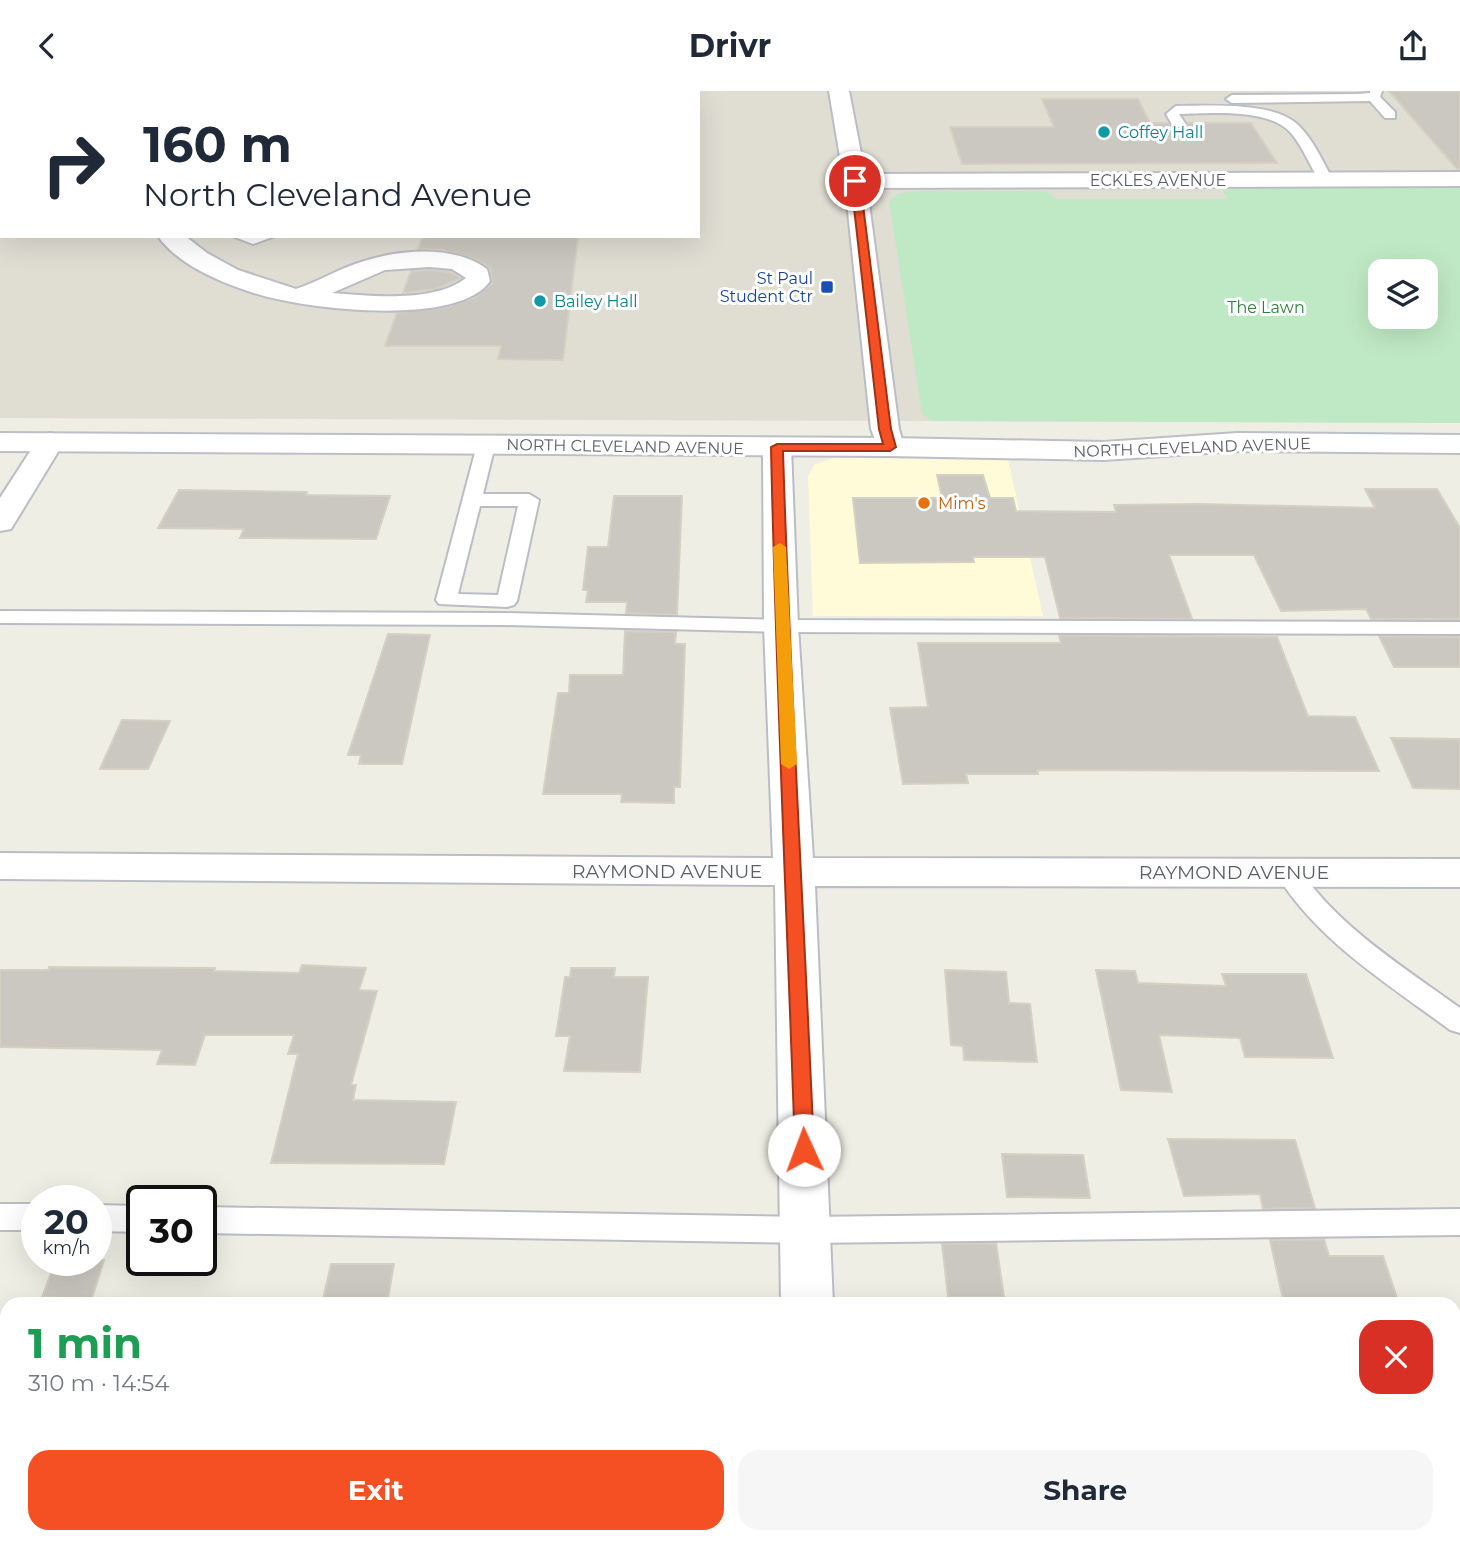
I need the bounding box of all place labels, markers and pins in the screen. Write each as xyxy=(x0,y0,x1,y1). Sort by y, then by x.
place label: Coffey Hall xyxy=(1118,123,1203,142)
marker: Coffey Hall xyxy=(1096,124,1112,140)
pin xyxy=(825,151,885,211)
place label: St Paul Student Ctr xyxy=(720,269,813,306)
marker: St Paul Student Ctr xyxy=(819,279,835,295)
place label: Bailey Hall xyxy=(554,292,638,311)
marker: Bailey Hall xyxy=(532,293,548,309)
place label: Mim's xyxy=(938,494,986,513)
marker: Mim's xyxy=(916,495,932,511)

